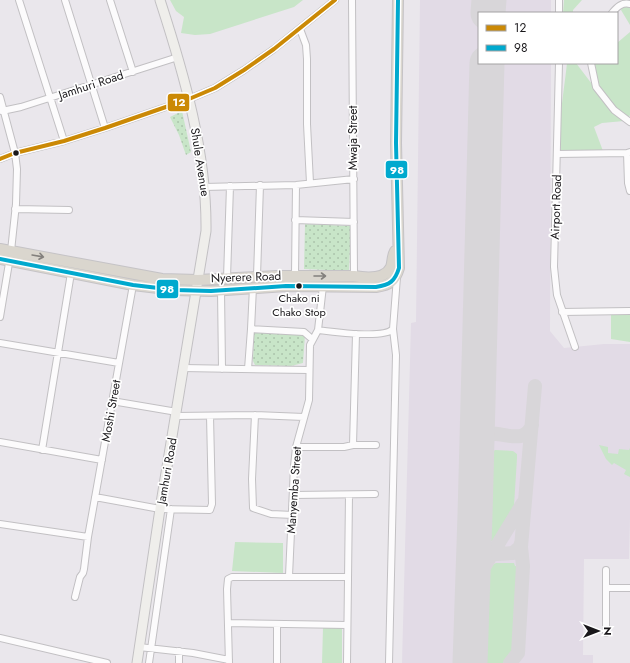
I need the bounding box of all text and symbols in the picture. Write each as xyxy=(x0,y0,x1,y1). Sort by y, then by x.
legend xyxy=(478,12,618,64)
text: 12 xyxy=(514,19,526,37)
text: 98 xyxy=(514,39,527,57)
street label: Jamhuri Road xyxy=(54,66,126,105)
line badge: 12 xyxy=(167,93,190,112)
text: 12 xyxy=(173,94,185,110)
street label: Mwaja Street xyxy=(344,106,362,170)
street label: Shule Avenue xyxy=(186,126,214,198)
unlabelled marker xyxy=(11,148,21,158)
line badge: 98 xyxy=(385,160,408,179)
text: 98 xyxy=(390,162,404,178)
street label: Airport Road xyxy=(546,174,566,240)
one-way arrow xyxy=(31,253,44,261)
street label: Nyerere Road xyxy=(211,267,281,287)
one-way arrow xyxy=(313,272,326,280)
line badge: 98 xyxy=(156,279,179,299)
text: 98 xyxy=(160,281,174,297)
marker: Chako ni Chako Stop xyxy=(294,281,304,291)
place label: Chako ni Chako Stop xyxy=(272,290,326,320)
street label: Moshi Street xyxy=(97,378,125,443)
street label: Jamhuri Road xyxy=(152,436,182,508)
street label: Manyemba Street xyxy=(282,446,306,534)
north arrow xyxy=(578,611,618,651)
text: N xyxy=(600,627,616,635)

